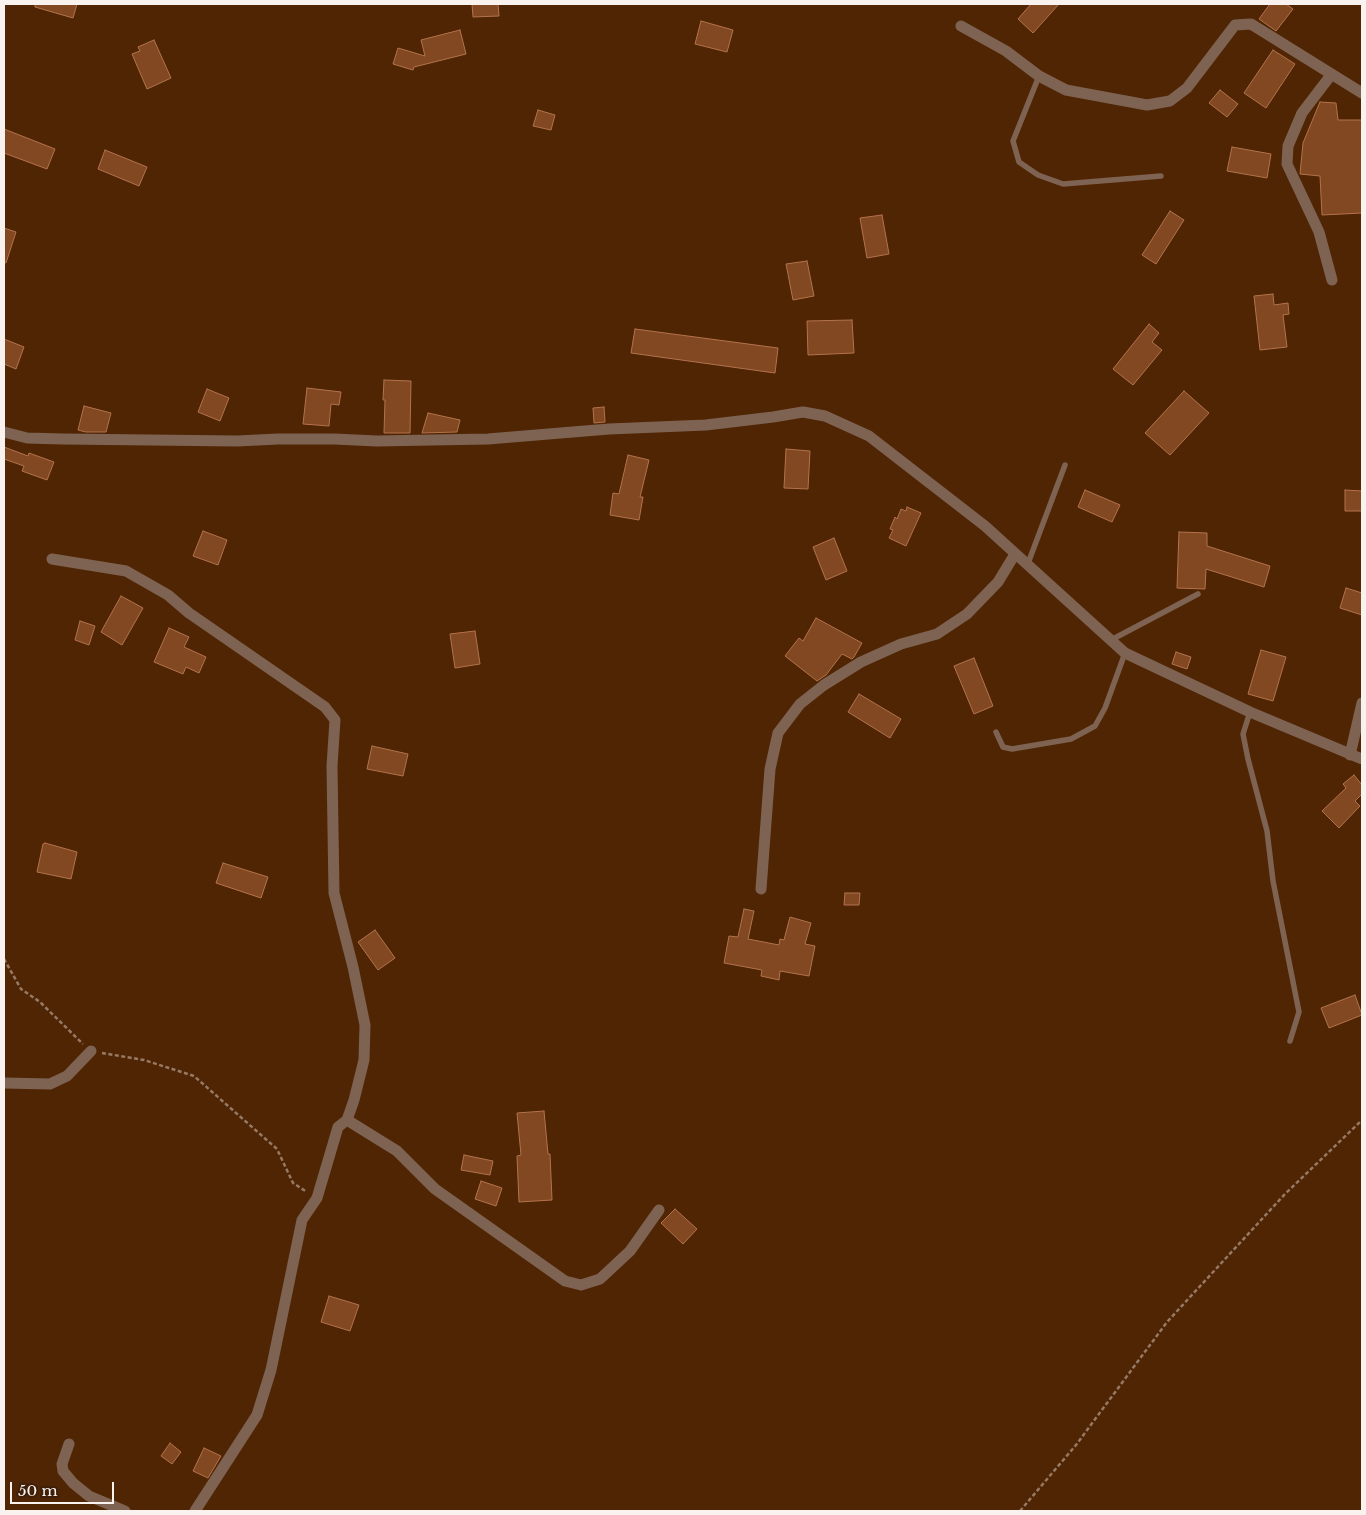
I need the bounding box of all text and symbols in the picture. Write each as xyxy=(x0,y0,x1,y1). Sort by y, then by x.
scale bar xyxy=(12,1472,116,1504)
text: 50 m xyxy=(18,1481,58,1500)

